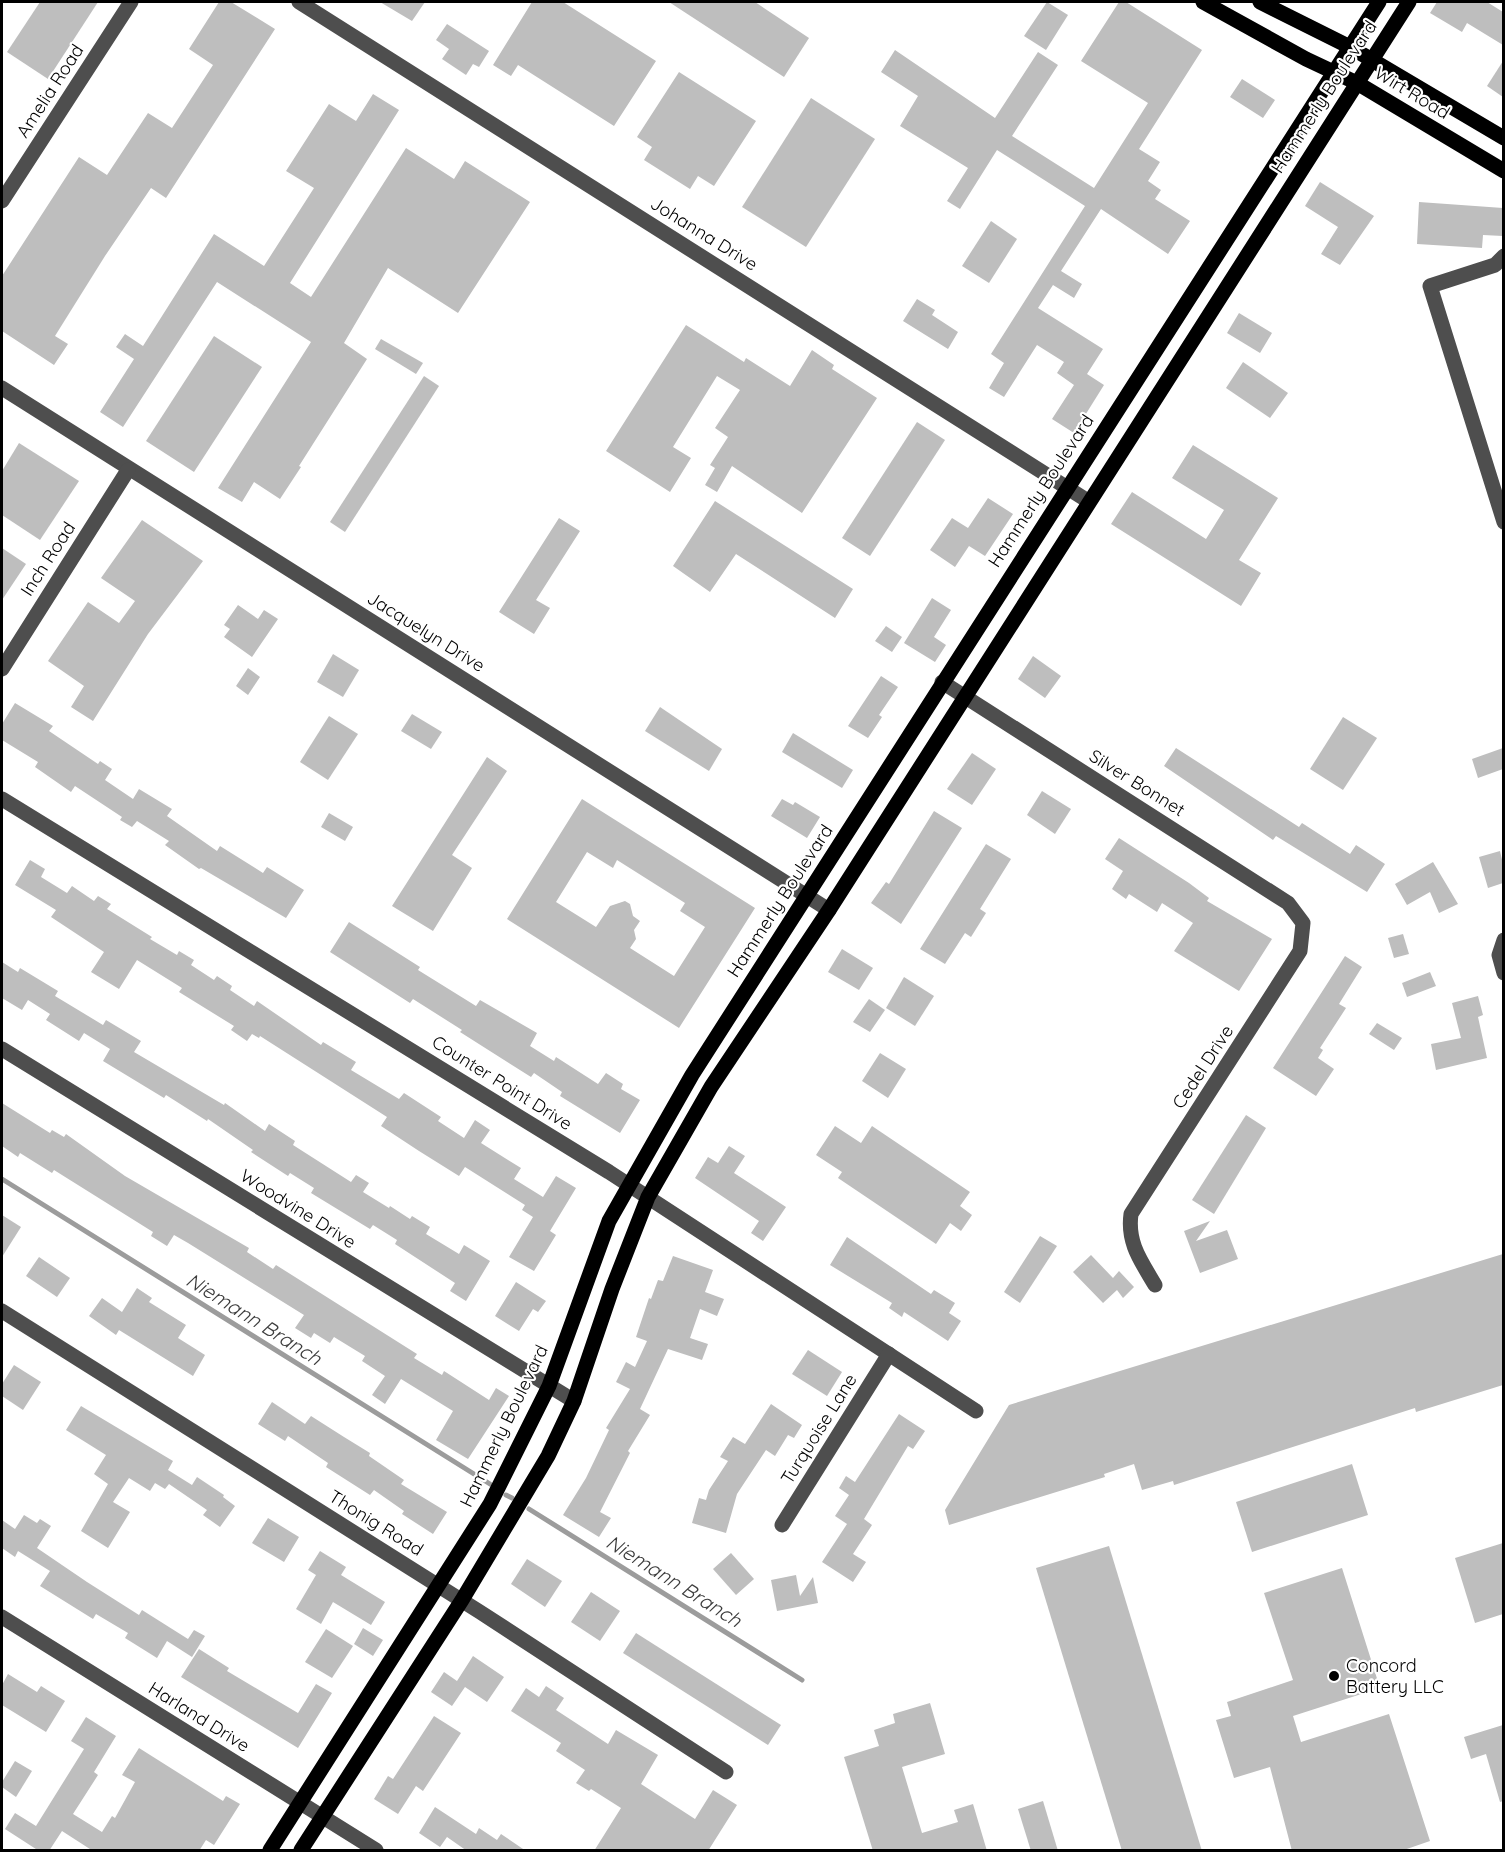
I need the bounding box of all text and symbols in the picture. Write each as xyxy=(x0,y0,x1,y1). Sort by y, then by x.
street label: Hammerly Boulevard xyxy=(1266,16,1382,177)
street label: Amelia Road xyxy=(11,40,88,142)
street label: Wirt Road xyxy=(1370,61,1454,124)
street label: Johanna Drive xyxy=(646,191,762,276)
street label: Hammerly Boulevard xyxy=(983,410,1099,571)
street label: Inch Road xyxy=(15,517,80,600)
street label: Jacquelyn Drive xyxy=(363,586,489,677)
street label: Silver Bonnet xyxy=(1085,744,1189,821)
street label: Hammerly Boulevard xyxy=(722,820,838,981)
street label: Cedel Drive xyxy=(1167,1020,1238,1113)
street label: Counter Point Drive xyxy=(428,1030,577,1135)
street label: Woodvine Drive xyxy=(236,1164,360,1253)
water label: Niemann Branch xyxy=(182,1267,327,1371)
street label: Hammerly Boulevard xyxy=(454,1341,553,1511)
street label: Turquoise Lane xyxy=(775,1369,862,1488)
street label: Thonig Road xyxy=(325,1484,428,1561)
water label: Niemann Branch xyxy=(602,1529,747,1633)
place label: Concord Battery LLC xyxy=(1346,1654,1444,1698)
marker: Concord Battery LLC xyxy=(1327,1669,1341,1683)
street label: Harland Drive xyxy=(144,1676,254,1757)

